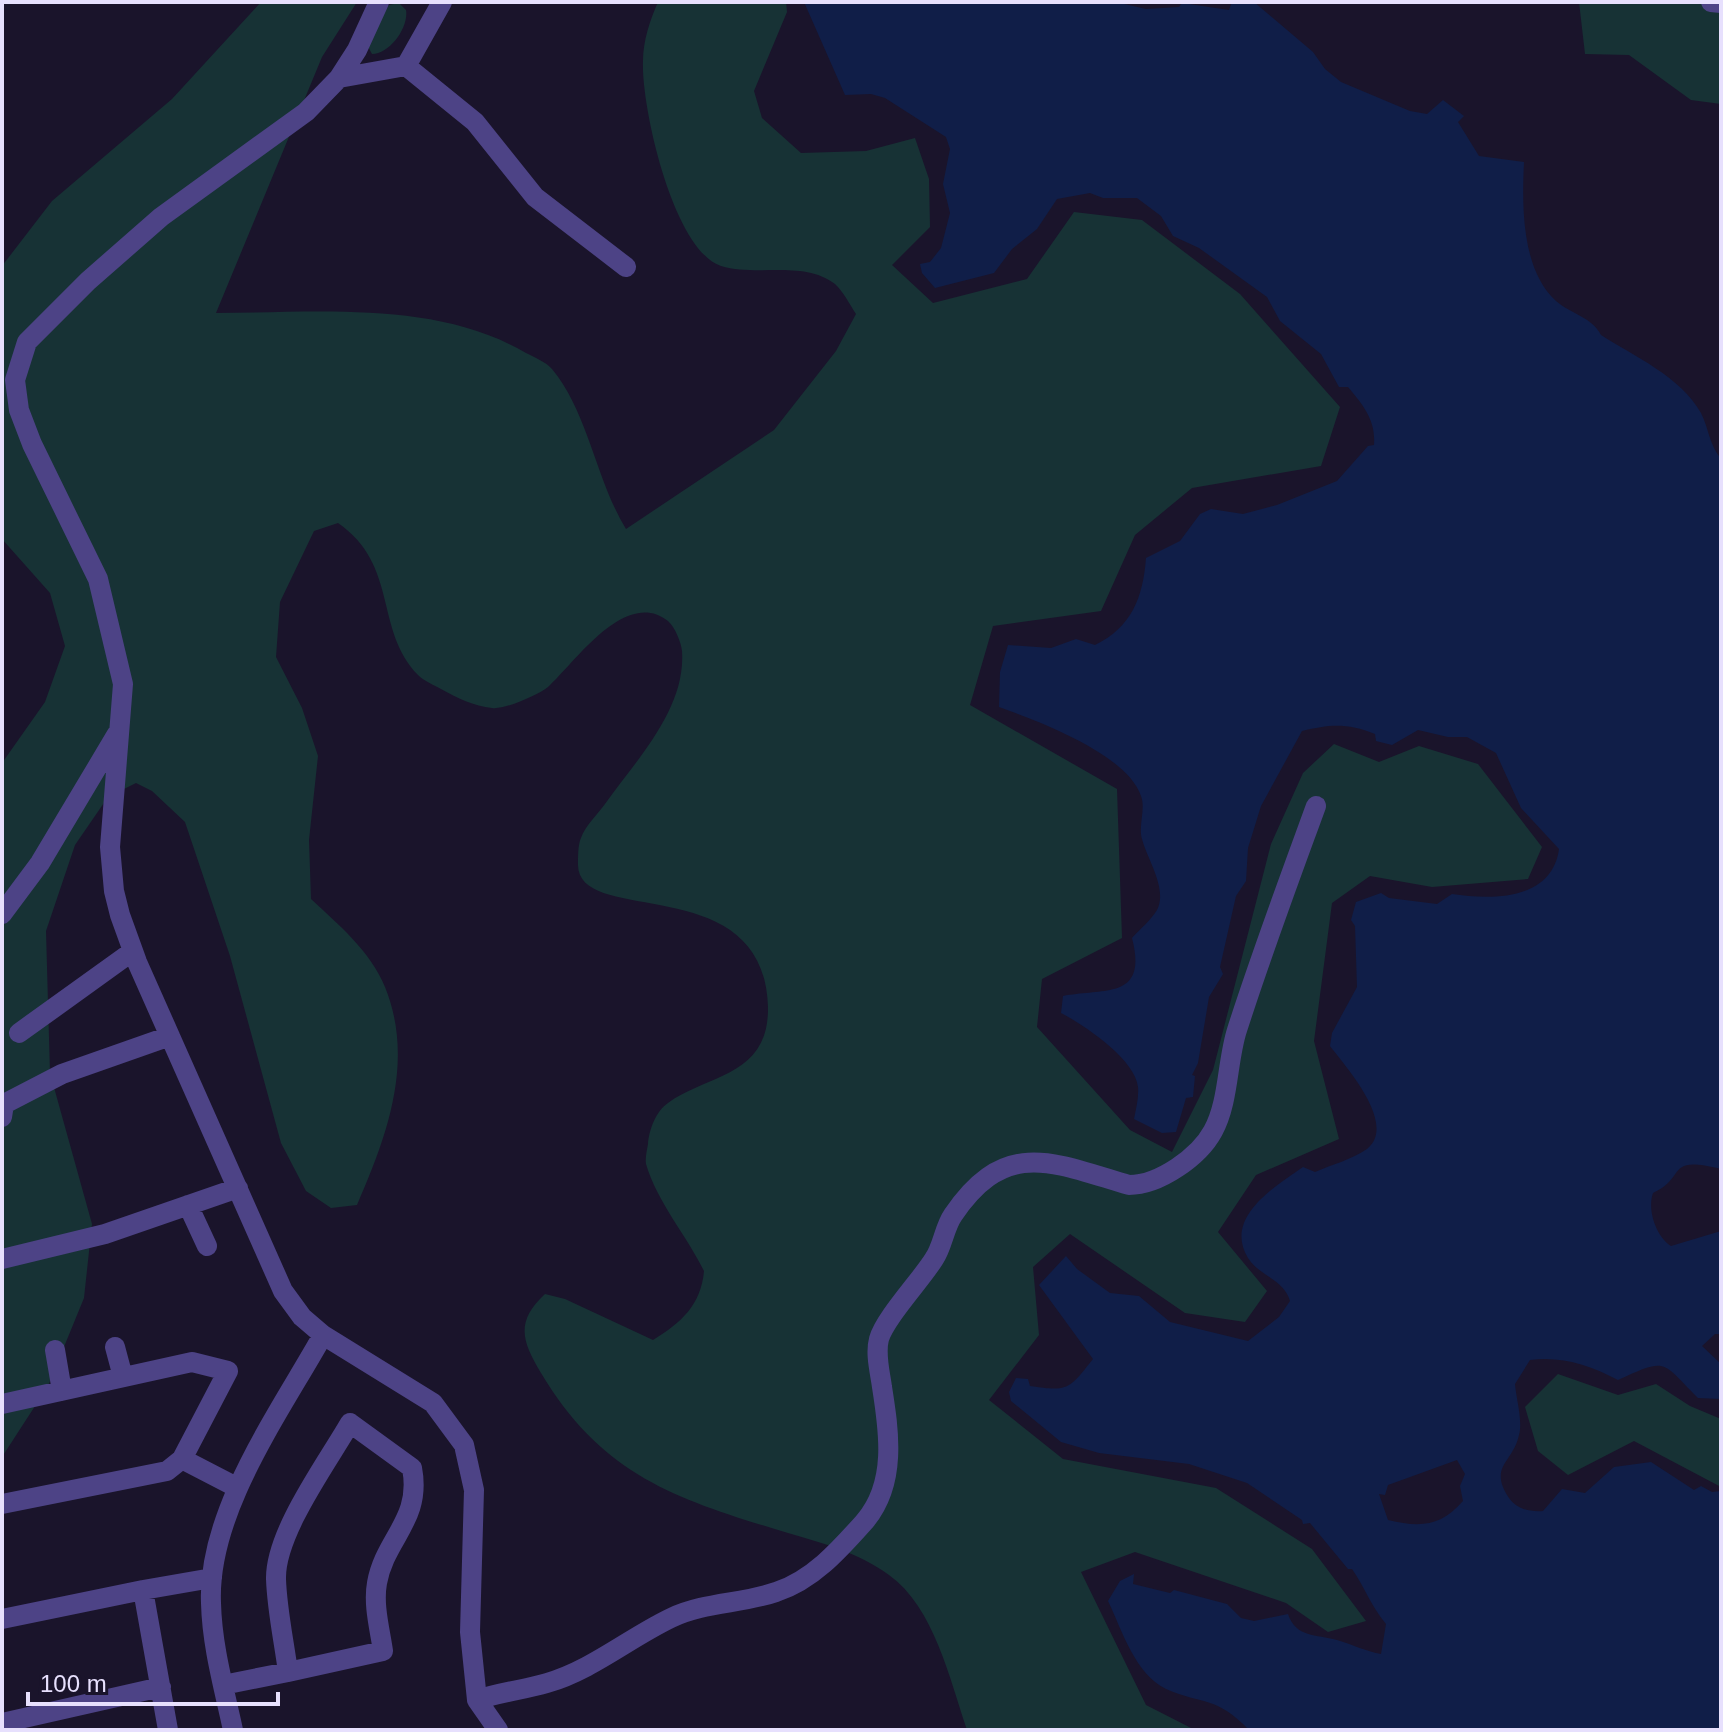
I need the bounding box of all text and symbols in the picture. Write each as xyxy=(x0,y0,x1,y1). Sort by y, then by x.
scale bar xyxy=(28,1656,278,1706)
text: 100 m xyxy=(40,1670,107,1697)

